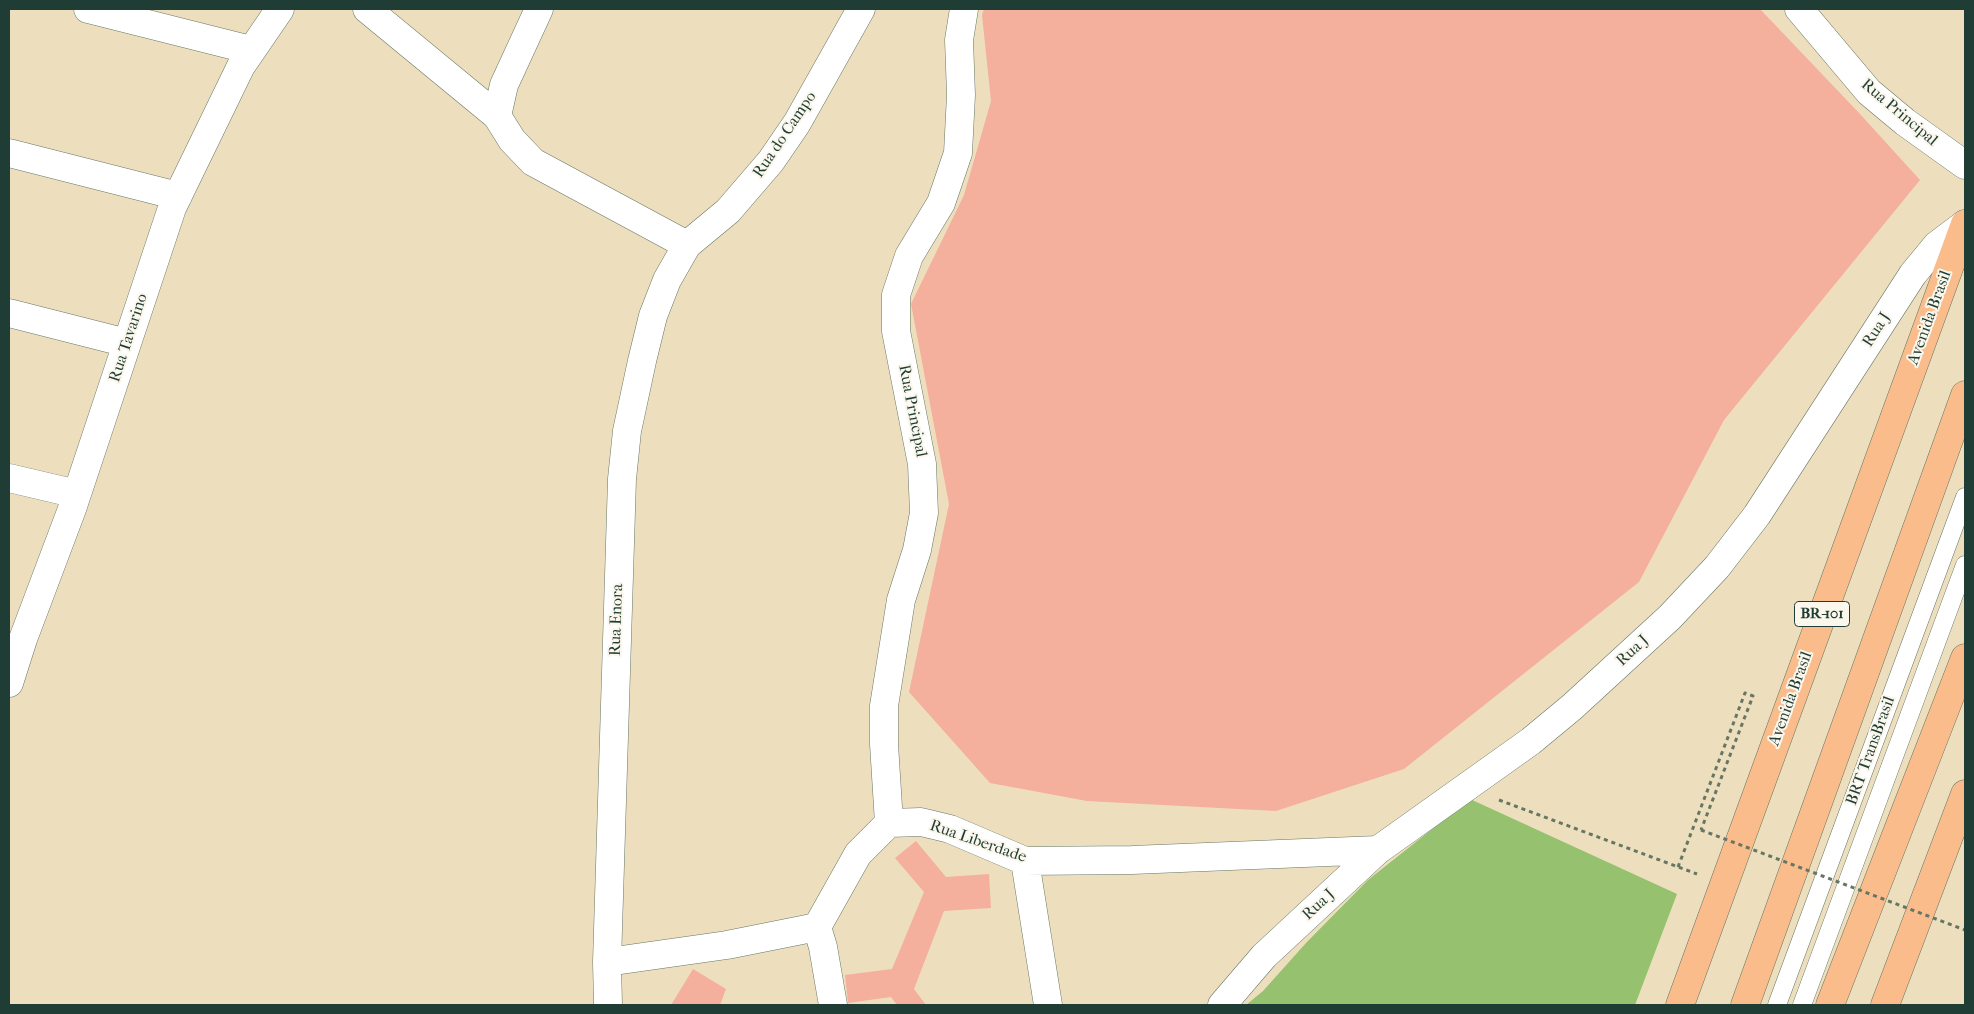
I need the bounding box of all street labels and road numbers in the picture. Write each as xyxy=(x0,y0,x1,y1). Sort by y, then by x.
street label: Rua Principal xyxy=(1857,75,1941,151)
street label: Rua do Campo xyxy=(749,88,821,182)
street label: Avenida Brasil xyxy=(1904,268,1956,368)
street label: Rua Tavarino xyxy=(106,291,152,385)
street label: Rua J xyxy=(1859,309,1895,351)
street label: Rua Principal xyxy=(894,363,930,459)
street label: Rua Enora xyxy=(606,583,628,657)
road number: BR-101 xyxy=(1794,602,1850,626)
street label: Rua J xyxy=(1613,631,1653,671)
street label: Avenida Brasil xyxy=(1765,649,1817,749)
street label: BRT TransBrasil xyxy=(1842,694,1900,808)
street label: Rua Liberdade xyxy=(927,816,1029,868)
street label: Rua J xyxy=(1299,885,1339,925)

